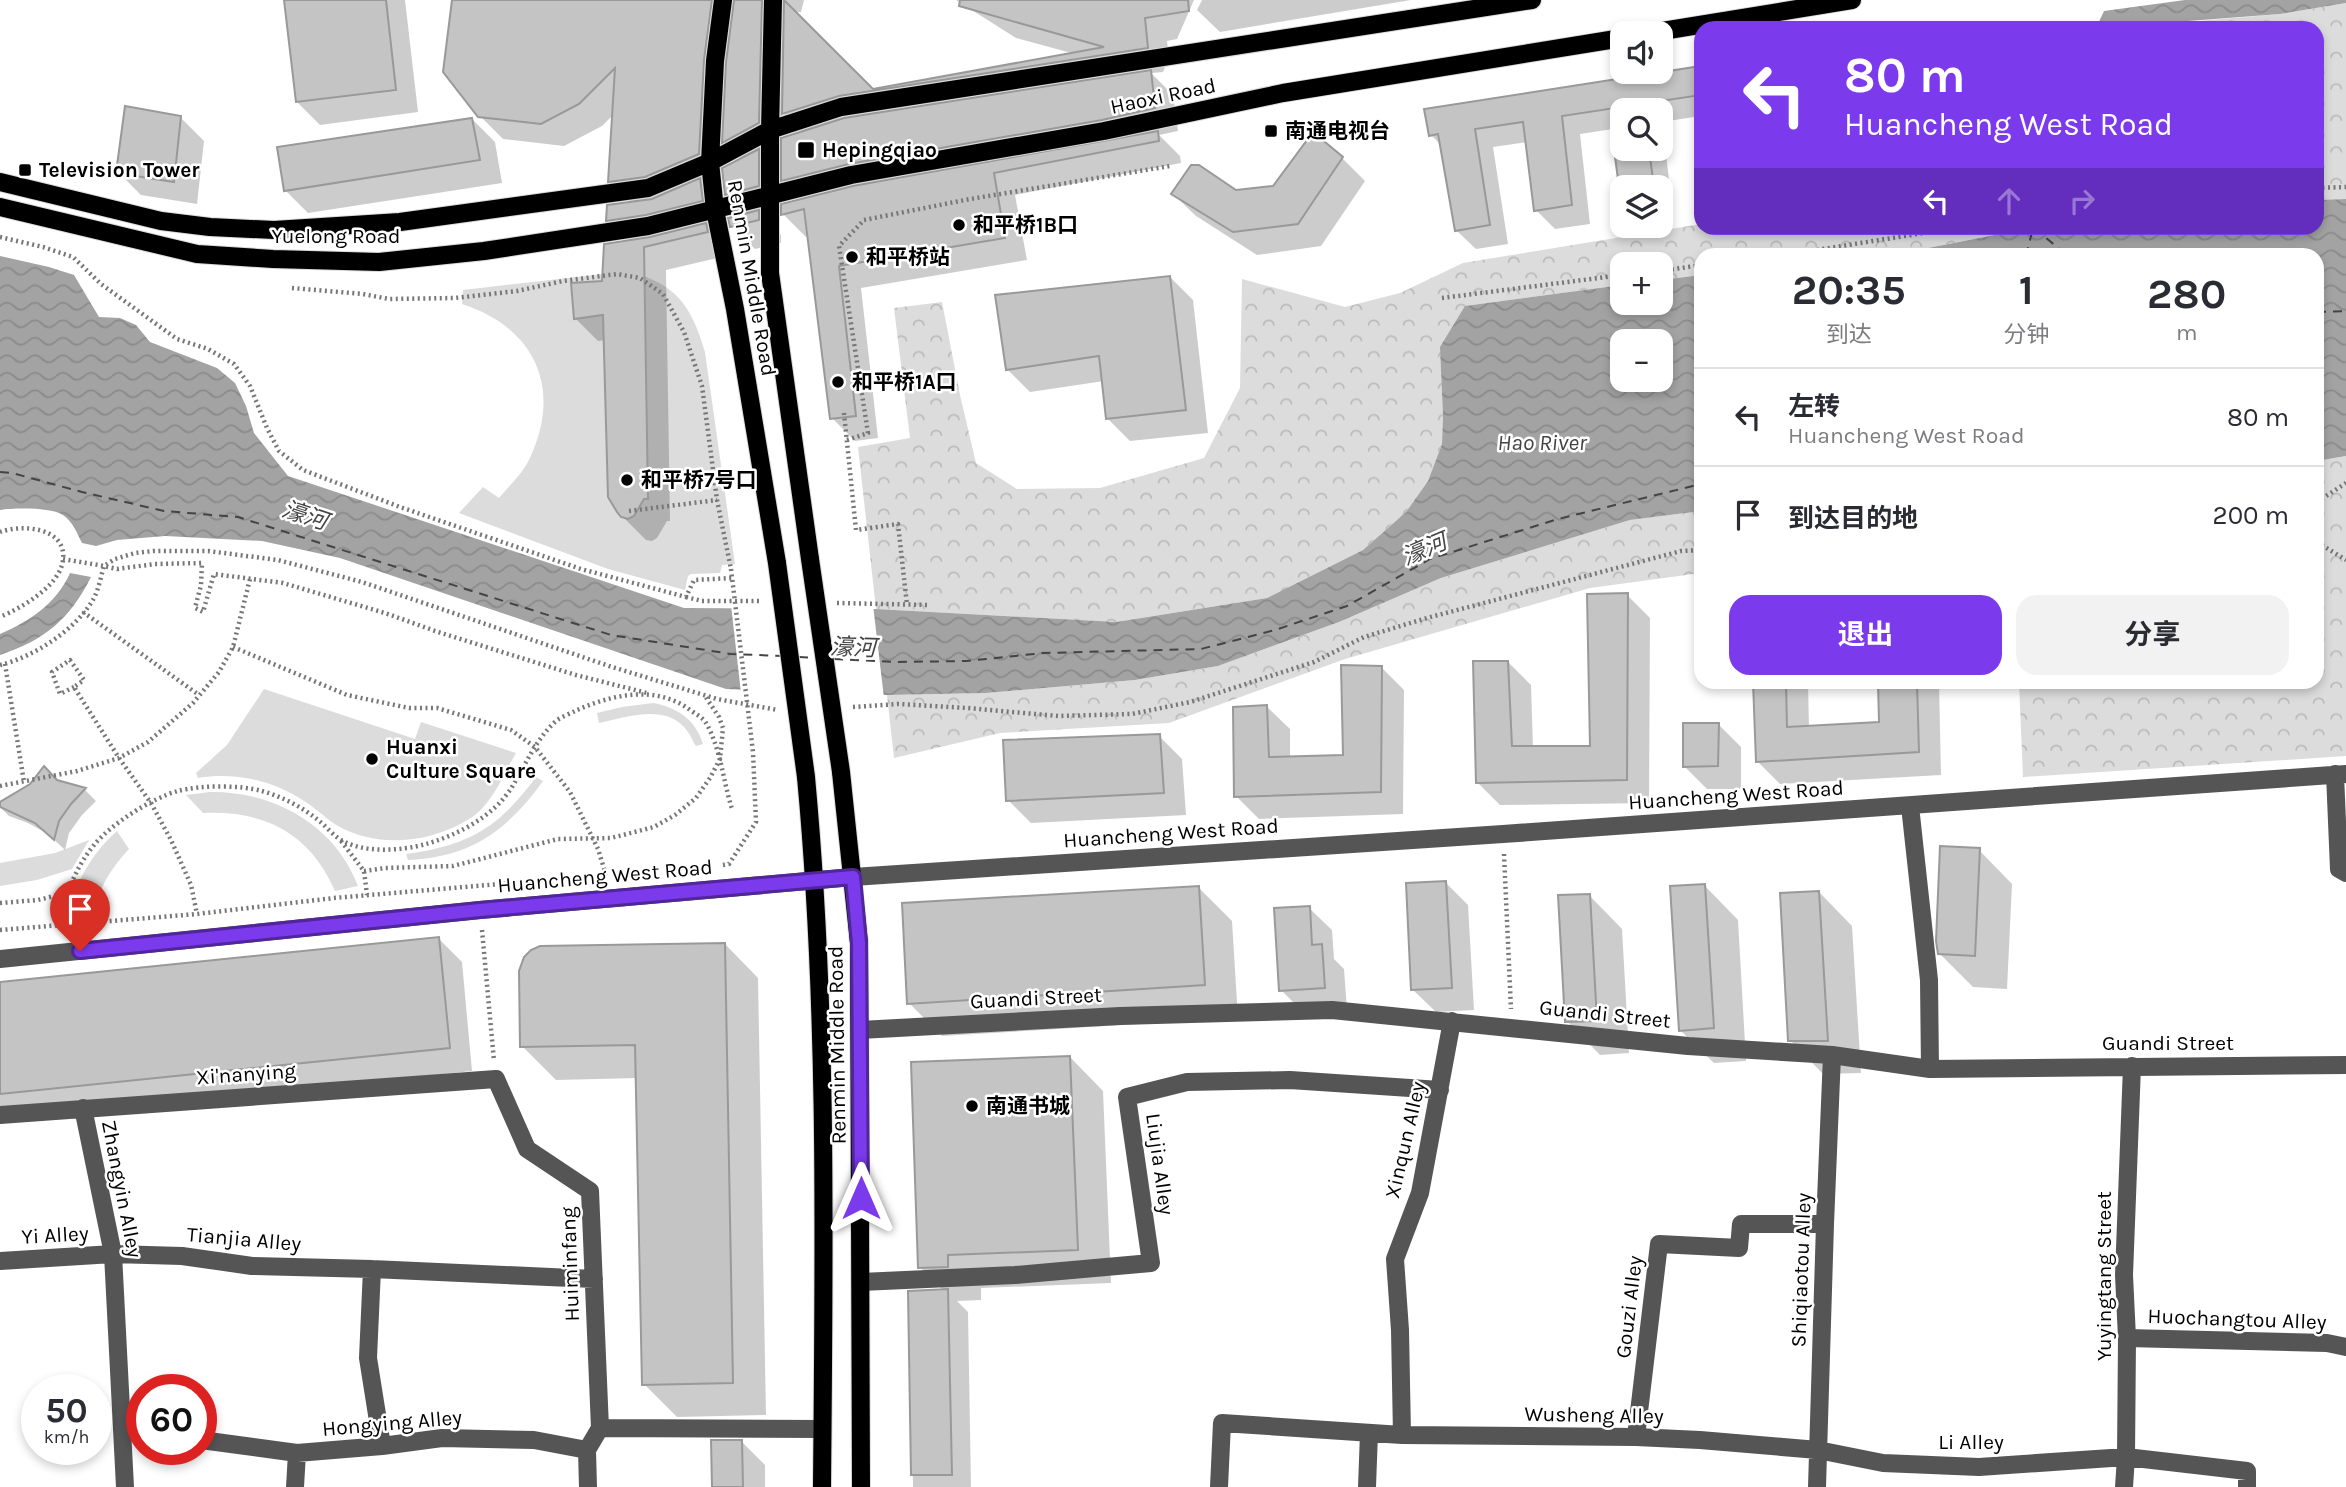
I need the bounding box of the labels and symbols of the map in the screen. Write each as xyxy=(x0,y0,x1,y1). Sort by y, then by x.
street label: Haoxi Road xyxy=(1108,73,1218,119)
place label: 南通电视台 xyxy=(1285,119,1390,143)
marker: 南通电视台 xyxy=(1263,123,1279,139)
place label: Hepingqiao xyxy=(822,138,937,163)
marker: Hepingqiao xyxy=(796,140,816,160)
place label: Television Tower xyxy=(39,158,200,182)
marker: Television Tower xyxy=(17,162,33,178)
street label: Renmin Middle Road xyxy=(723,178,781,378)
place label: 和平桥1B口 xyxy=(973,213,1078,237)
marker: 和平桥1B口 xyxy=(951,217,967,233)
street label: Yuelong Road xyxy=(272,224,400,248)
place label: 和平桥站 xyxy=(866,245,950,269)
marker: 和平桥站 xyxy=(844,249,860,265)
place label: 和平桥1A口 xyxy=(852,370,957,394)
marker: 和平桥1A口 xyxy=(830,374,846,390)
water label: Hao River xyxy=(1497,429,1588,456)
place label: 和平桥7号口 xyxy=(641,468,756,492)
marker: 和平桥7号口 xyxy=(619,472,635,488)
water label: 濠河 xyxy=(279,496,335,537)
water label: 濠河 xyxy=(1398,526,1454,571)
water label: 濠河 xyxy=(830,633,880,662)
place label: Huanxi Culture Square xyxy=(386,735,536,784)
marker: Huanxi Culture Square xyxy=(364,751,380,767)
street label: Huancheng West Road xyxy=(1627,775,1845,815)
street label: Huancheng West Road xyxy=(1062,813,1280,853)
street label: Huancheng West Road xyxy=(496,855,714,897)
pin xyxy=(50,879,110,951)
street label: Renmin Middle Road xyxy=(823,945,851,1145)
street label: Guandi Street xyxy=(970,983,1103,1013)
street label: Guandi Street xyxy=(1538,995,1672,1033)
street label: Guandi Street xyxy=(2102,1031,2234,1055)
street label: Xi'nanying xyxy=(195,1059,297,1089)
street label: Xinqun Alley xyxy=(1380,1079,1430,1201)
place label: 南通书城 xyxy=(986,1094,1070,1118)
marker: 南通书城 xyxy=(964,1098,980,1114)
street label: Liujia Alley xyxy=(1141,1112,1179,1217)
street label: Zhangyin Alley xyxy=(97,1118,147,1260)
position arrow xyxy=(824,1161,898,1235)
street label: Yuyingtang Street xyxy=(2092,1191,2116,1361)
street label: Shiqiaotou Alley xyxy=(1786,1192,1816,1348)
street label: Huiminfang xyxy=(556,1206,584,1322)
street label: Yi Alley xyxy=(21,1221,89,1249)
street label: Tianjia Alley xyxy=(186,1222,302,1256)
street label: Gouzi Alley xyxy=(1611,1254,1647,1360)
street label: Huochangtou Alley xyxy=(2147,1304,2327,1334)
speed limit sign: 60 xyxy=(126,1374,217,1465)
street label: Wusheng Alley xyxy=(1524,1402,1664,1428)
street label: Hongying Alley xyxy=(321,1405,463,1441)
street label: Li Alley xyxy=(1938,1430,2004,1454)

